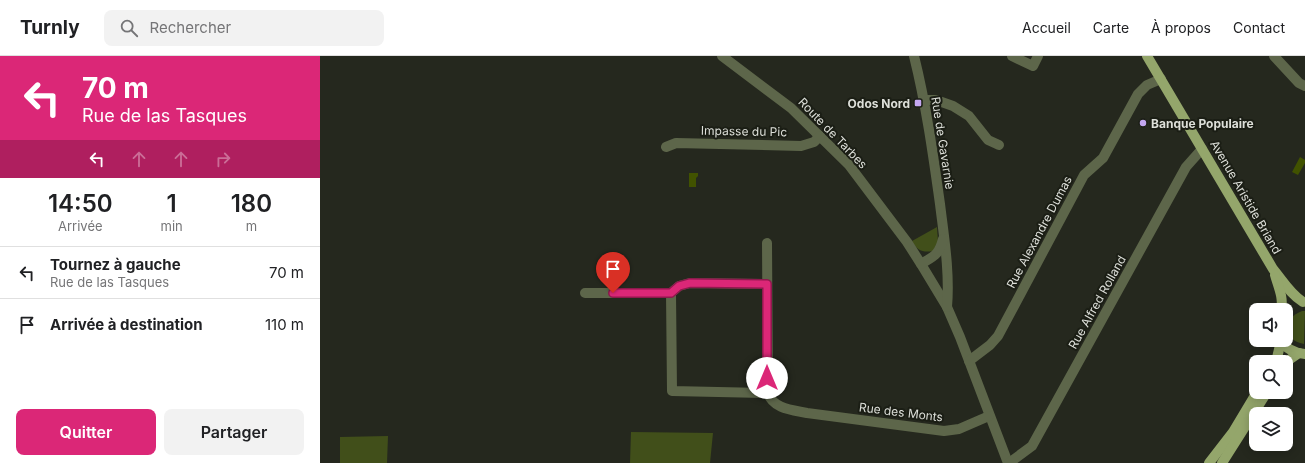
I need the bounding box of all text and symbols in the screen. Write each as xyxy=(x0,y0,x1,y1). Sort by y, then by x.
search box xyxy=(104,10,384,46)
text: Turnly xyxy=(20,16,80,39)
icon: search xyxy=(118,17,140,39)
text: Rechercher xyxy=(150,18,231,37)
text: Accueil xyxy=(1022,19,1071,36)
text: Carte xyxy=(1093,19,1129,36)
text: À propos xyxy=(1151,19,1211,36)
text: Contact xyxy=(1233,19,1285,36)
text: 70 m xyxy=(82,71,149,105)
icon: left xyxy=(16,72,68,124)
street label: Route de Tarbes xyxy=(795,94,871,172)
place label: Odos Nord xyxy=(848,96,910,111)
street label: Rue de Gavarnie xyxy=(928,96,958,190)
marker: Odos Nord xyxy=(913,98,923,108)
text: Rue de las Tasques xyxy=(82,105,247,126)
place label: Banque Populaire xyxy=(1151,116,1254,131)
marker: Banque Populaire xyxy=(1138,118,1148,128)
street label: Impasse du Pic xyxy=(701,123,787,139)
street label: Avenue Aristide Briand xyxy=(1207,137,1285,257)
icon: left xyxy=(86,148,108,170)
icon: ahead xyxy=(128,148,150,170)
icon: ahead xyxy=(170,148,192,170)
icon: right xyxy=(212,148,234,170)
street label: Rue Alexandre Dumas xyxy=(1003,173,1075,291)
text: 14:50 xyxy=(48,189,113,218)
text: 1 xyxy=(167,189,177,218)
text: 180 xyxy=(231,189,272,218)
text: Arrivée xyxy=(58,218,103,234)
text: min xyxy=(161,218,183,234)
text: m xyxy=(246,218,257,234)
pin xyxy=(596,252,630,293)
street label: Rue Alfred Rolland xyxy=(1065,253,1129,351)
text: Tournez à gauche xyxy=(50,255,181,274)
icon: arrive xyxy=(602,258,624,280)
icon: left xyxy=(16,262,38,284)
text: 70 m xyxy=(269,263,304,282)
text: Rue de las Tasques xyxy=(50,274,169,290)
map controls xyxy=(1249,303,1293,451)
button: sound xyxy=(1249,303,1293,347)
icon: arrive xyxy=(16,314,38,336)
text: Arrivée à destination xyxy=(50,315,203,334)
text: 110 m xyxy=(265,315,304,334)
button: search xyxy=(1249,355,1293,399)
position arrow xyxy=(746,357,788,399)
street label: Rue des Monts xyxy=(858,399,944,425)
button: layers xyxy=(1249,407,1293,451)
button: Quitter xyxy=(16,409,156,455)
button: Partager xyxy=(164,409,304,455)

